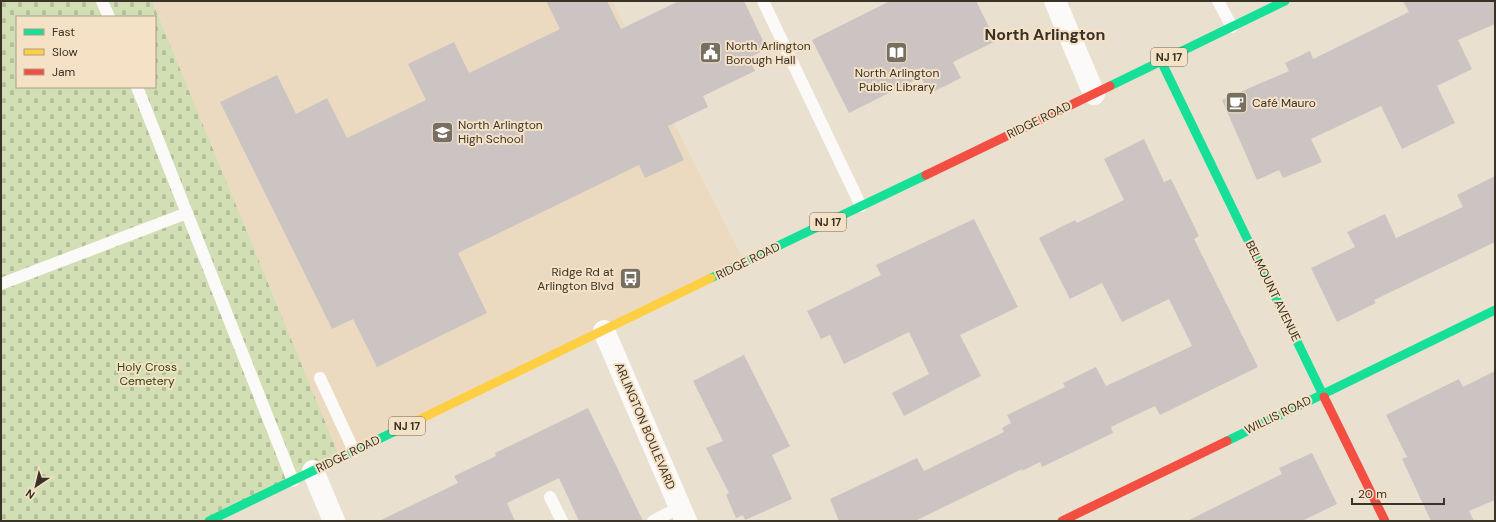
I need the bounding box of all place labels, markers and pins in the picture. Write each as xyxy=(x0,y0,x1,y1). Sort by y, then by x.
place label: North Arlington Borough Hall xyxy=(726,38,811,68)
library icon: North Arlington Public Library xyxy=(884,39,910,65)
public building icon: North Arlington Borough Hall xyxy=(697,40,723,66)
place label: North Arlington Public Library xyxy=(855,65,939,95)
cafe icon: Café Mauro xyxy=(1223,90,1249,116)
place label: Café Mauro xyxy=(1252,95,1316,111)
place label: North Arlington High School xyxy=(458,117,543,147)
school or university icon: North Arlington High School xyxy=(429,119,455,145)
place label: Ridge Rd at Arlington Blvd xyxy=(537,264,614,294)
bus stop icon: Ridge Rd at Arlington Blvd xyxy=(617,266,643,292)

